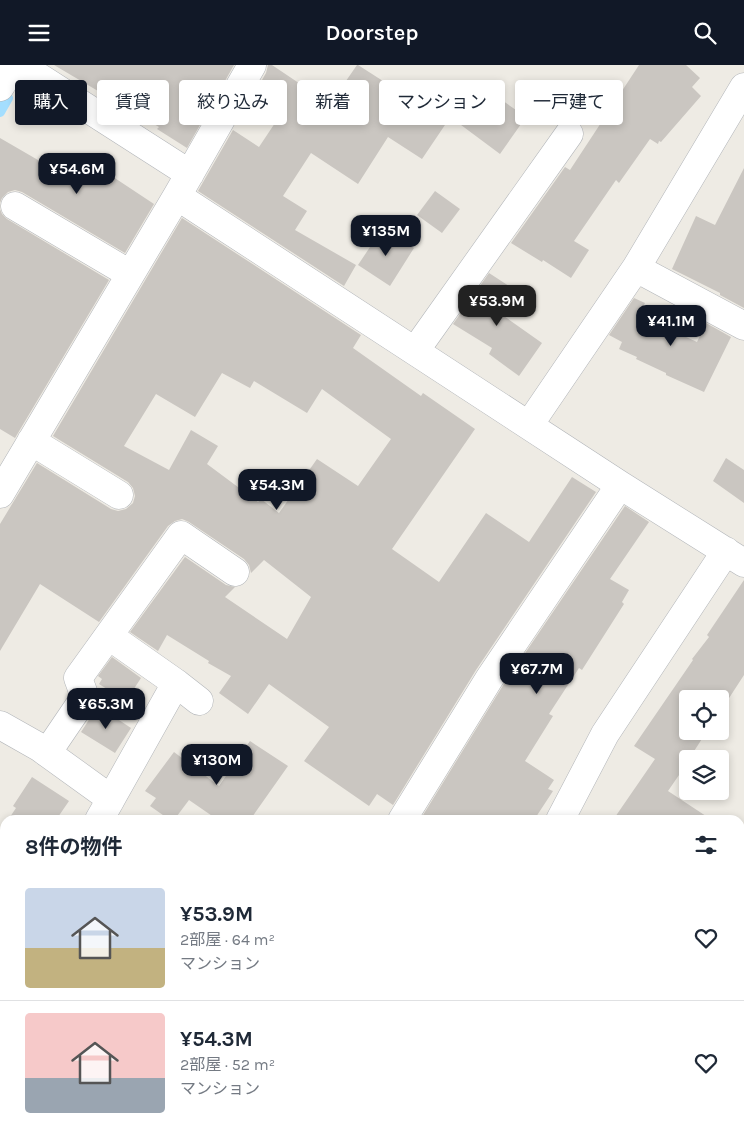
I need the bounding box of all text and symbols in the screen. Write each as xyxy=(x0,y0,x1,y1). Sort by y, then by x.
icon: menu xyxy=(25,19,53,47)
icon: search xyxy=(691,19,719,47)
text: Doorstep xyxy=(325,20,419,46)
chip: 購入 xyxy=(15,80,87,125)
chip: 賃貸 xyxy=(97,80,169,125)
chip: 絞り込み xyxy=(179,80,287,125)
chip: 新着 xyxy=(297,80,369,125)
chip: マンション xyxy=(379,80,505,125)
chip: 一戸建て xyxy=(515,80,623,125)
pin: ¥54.6M xyxy=(36,153,118,195)
text: ¥54.6M xyxy=(49,159,105,178)
pin: ¥135M xyxy=(351,215,421,257)
text: ¥135M xyxy=(362,221,410,240)
pin: ¥53.9M xyxy=(456,285,538,327)
text: ¥53.9M xyxy=(469,291,525,310)
pin: ¥41.1M xyxy=(630,305,712,347)
text: ¥41.1M xyxy=(647,311,695,330)
pin: ¥54.3M xyxy=(236,469,318,511)
text: ¥54.3M xyxy=(249,475,305,494)
pin: ¥67.7M xyxy=(496,653,578,695)
text: ¥67.7M xyxy=(511,659,563,678)
pin: ¥65.3M xyxy=(65,687,147,730)
map controls xyxy=(679,690,729,800)
button: locate xyxy=(679,690,729,740)
text: ¥65.3M xyxy=(78,694,134,713)
pin: ¥130M xyxy=(182,743,252,786)
text: ¥130M xyxy=(192,750,242,769)
button: layers xyxy=(679,750,729,800)
icon: filters xyxy=(692,831,720,859)
text: 8件の物件 xyxy=(25,835,123,859)
text: ¥53.9M xyxy=(180,902,253,926)
icon: home xyxy=(65,908,125,968)
icon: heart xyxy=(692,924,720,952)
text: 2部屋 · 64 m² xyxy=(180,930,275,949)
text: マンション xyxy=(180,954,260,973)
text: ¥54.3M xyxy=(180,1027,253,1051)
icon: home xyxy=(65,1033,125,1093)
icon: heart xyxy=(692,1049,720,1077)
text: 2部屋 · 52 m² xyxy=(180,1055,275,1074)
text: マンション xyxy=(180,1079,260,1098)

